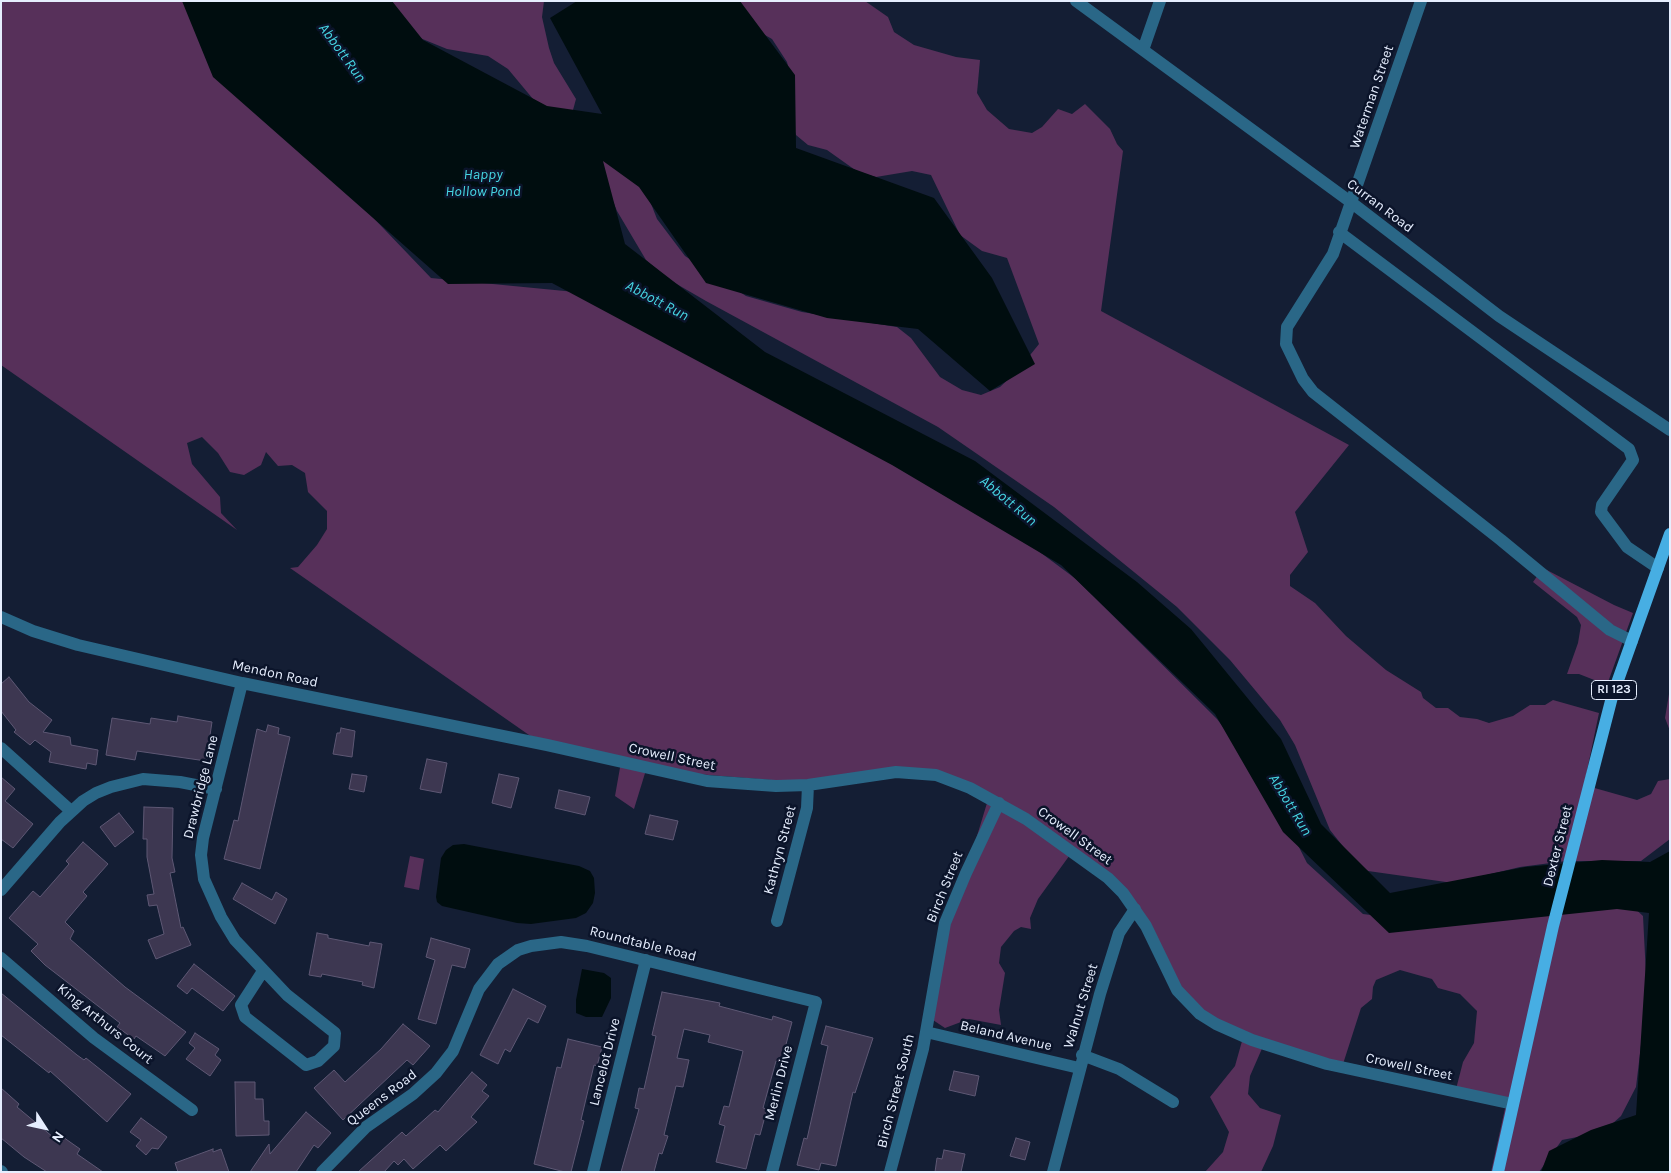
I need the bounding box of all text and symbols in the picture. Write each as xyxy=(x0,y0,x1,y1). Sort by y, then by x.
water label: Abbott Run xyxy=(314,20,370,86)
street label: Waterman Street xyxy=(1346,43,1398,151)
water label: Happy Hollow Pond xyxy=(445,166,521,201)
street label: Curran Road xyxy=(1343,176,1417,236)
water label: Abbott Run xyxy=(622,277,692,325)
water label: Abbott Run xyxy=(976,472,1040,530)
street label: Mendon Road xyxy=(230,657,320,691)
road number: RI 123 xyxy=(1592,680,1636,700)
street label: Drawbridge Lane xyxy=(180,733,222,841)
street label: Crowell Street xyxy=(627,740,717,774)
water label: Abbott Run xyxy=(1265,771,1315,839)
street label: Crowell Street xyxy=(1034,803,1116,869)
street label: Kathryn Street xyxy=(760,804,800,896)
street label: Dexter Street xyxy=(1540,804,1576,888)
street label: Birch Street xyxy=(923,849,967,925)
street label: Roundtable Road xyxy=(588,923,698,965)
street label: Walnut Street xyxy=(1060,962,1102,1050)
street label: King Arthurs Court xyxy=(54,980,156,1068)
street label: Lancelot Drive xyxy=(586,1016,624,1108)
street label: Beland Avenue xyxy=(958,1017,1054,1055)
street label: Birch Street South xyxy=(874,1032,918,1150)
street label: Merlin Drive xyxy=(762,1044,796,1122)
street label: Crowell Street xyxy=(1364,1050,1454,1084)
street label: Queens Road xyxy=(344,1066,420,1130)
north arrow xyxy=(20,1103,70,1153)
text: N xyxy=(48,1128,68,1146)

